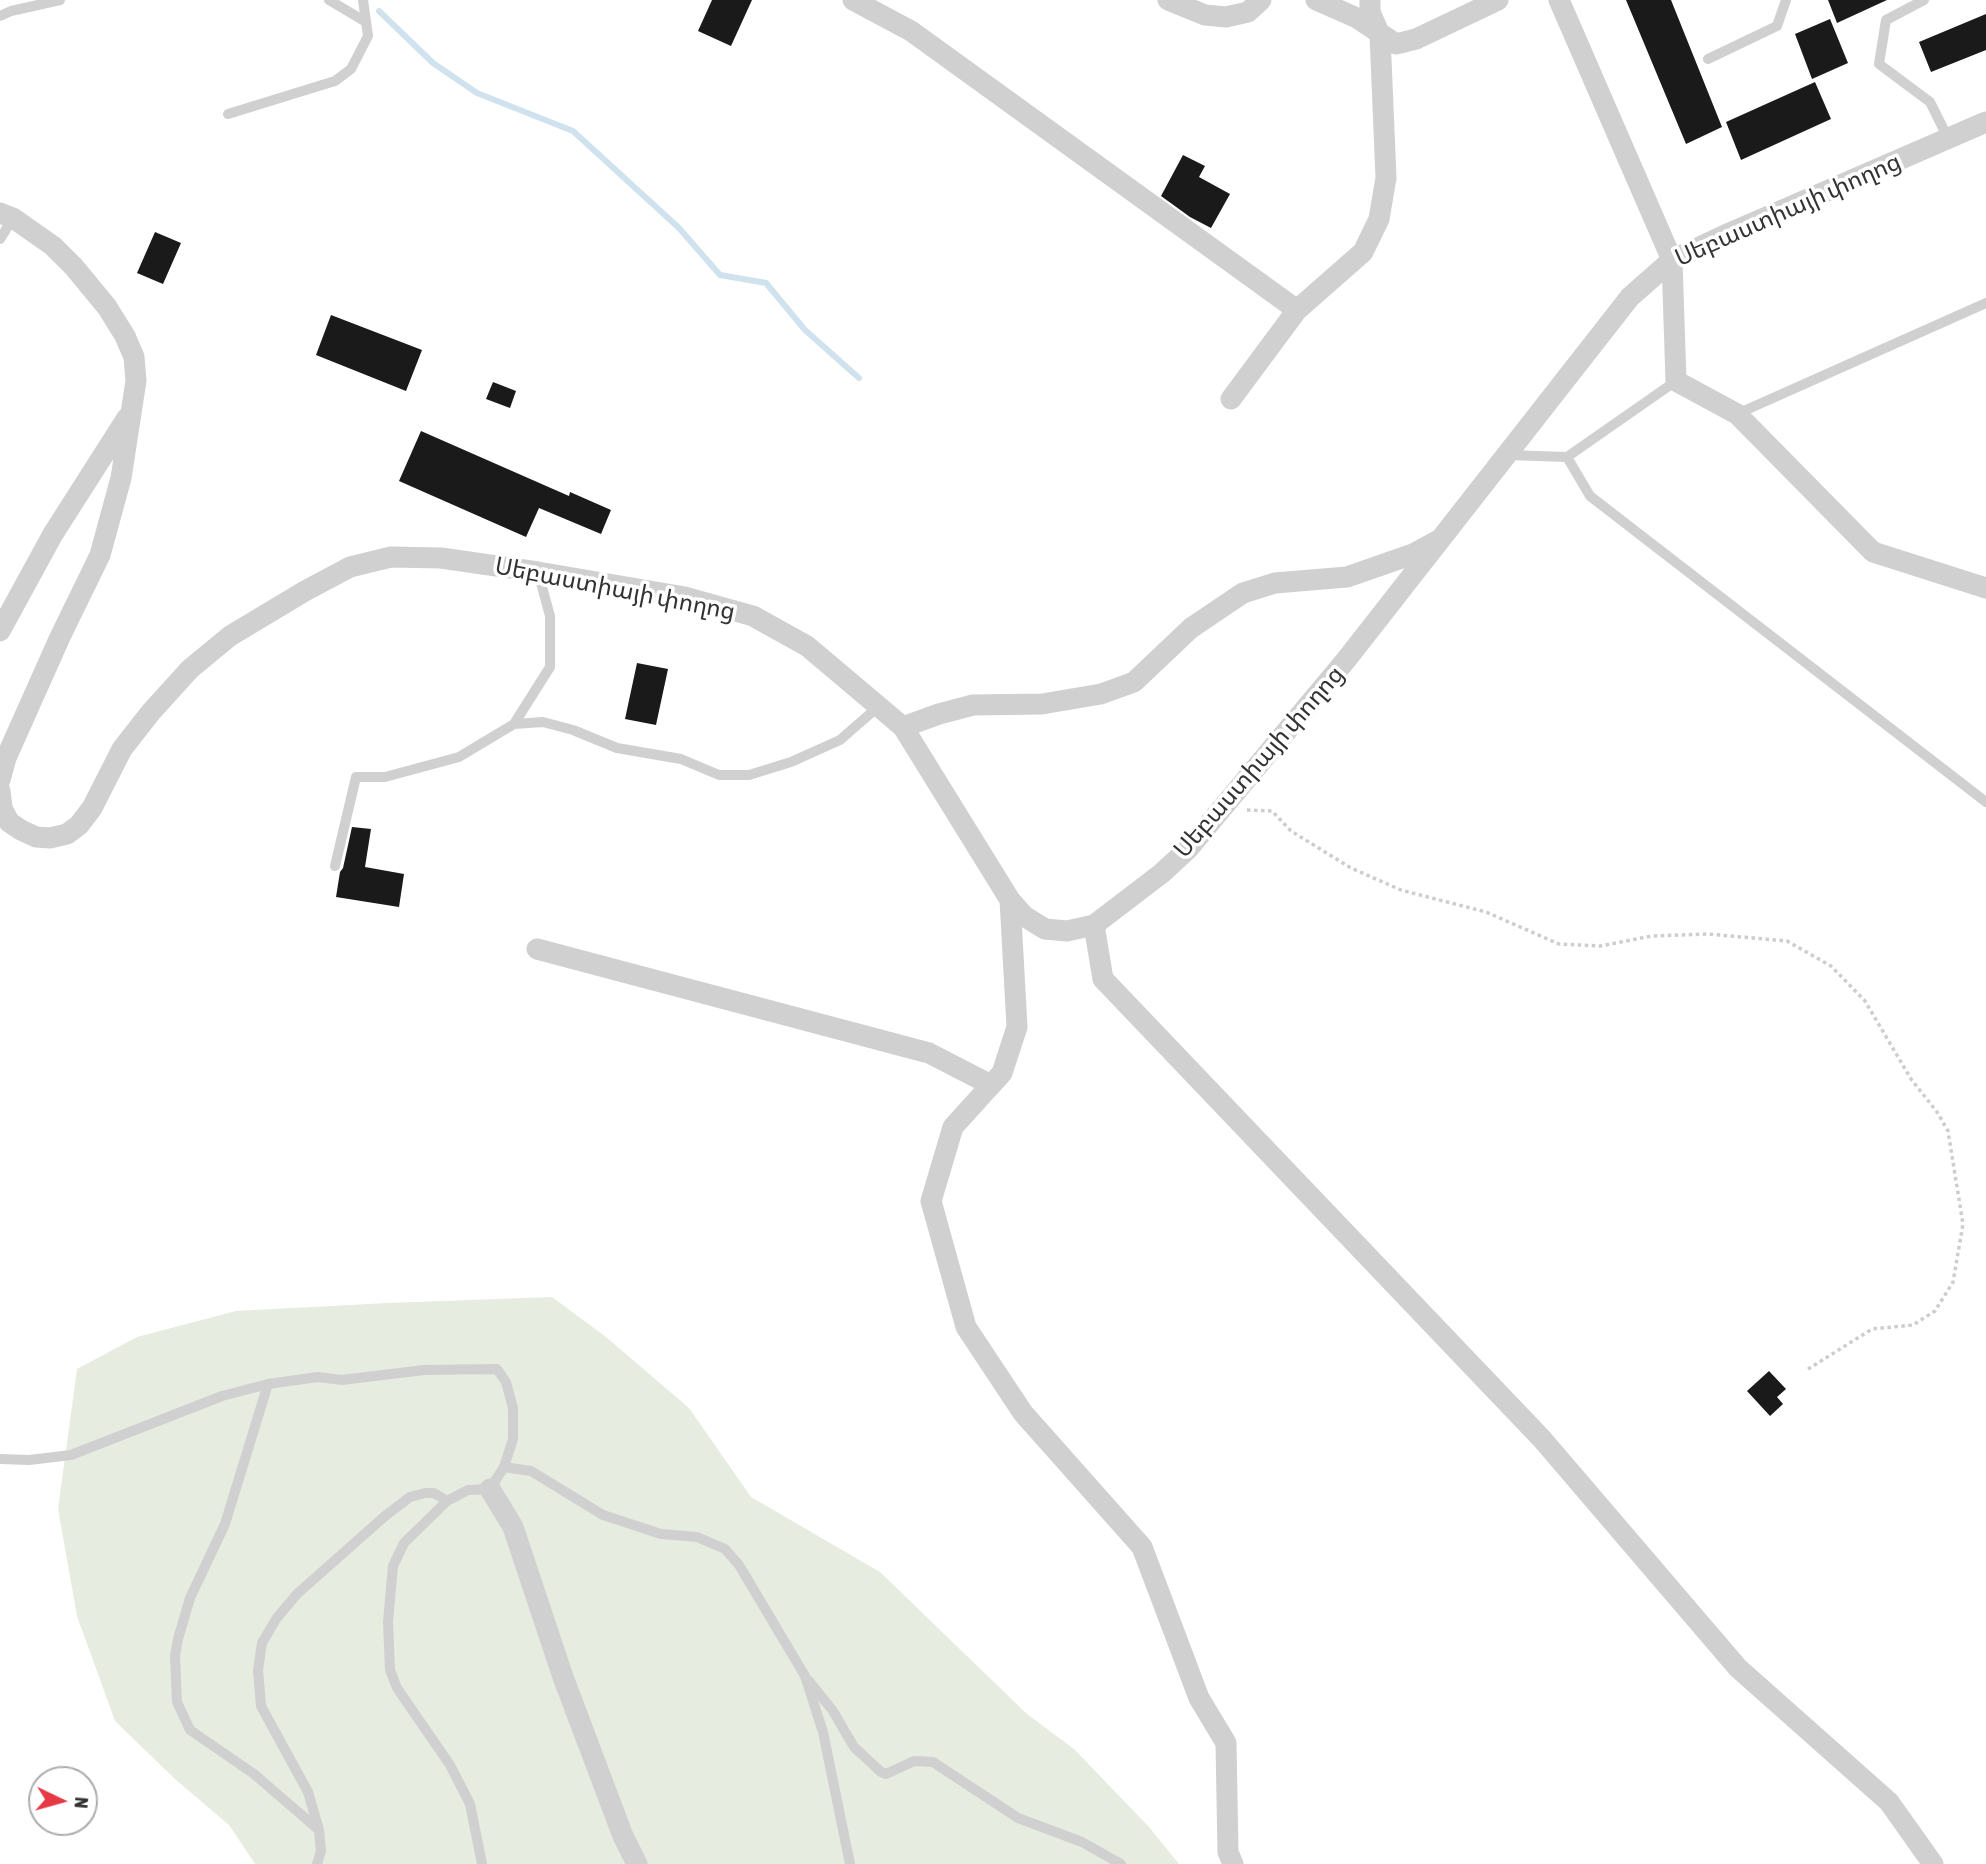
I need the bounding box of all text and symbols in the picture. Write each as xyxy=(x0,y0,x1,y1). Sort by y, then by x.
street label: Սեբաստիայի փողոց xyxy=(1671,147,1905,273)
street label: Սեբաստիայի փողոց xyxy=(492,552,738,626)
street label: Սեբաստիայի փողոց xyxy=(1168,660,1350,864)
north arrow xyxy=(28,1766,98,1836)
text: N xyxy=(70,1796,93,1809)

